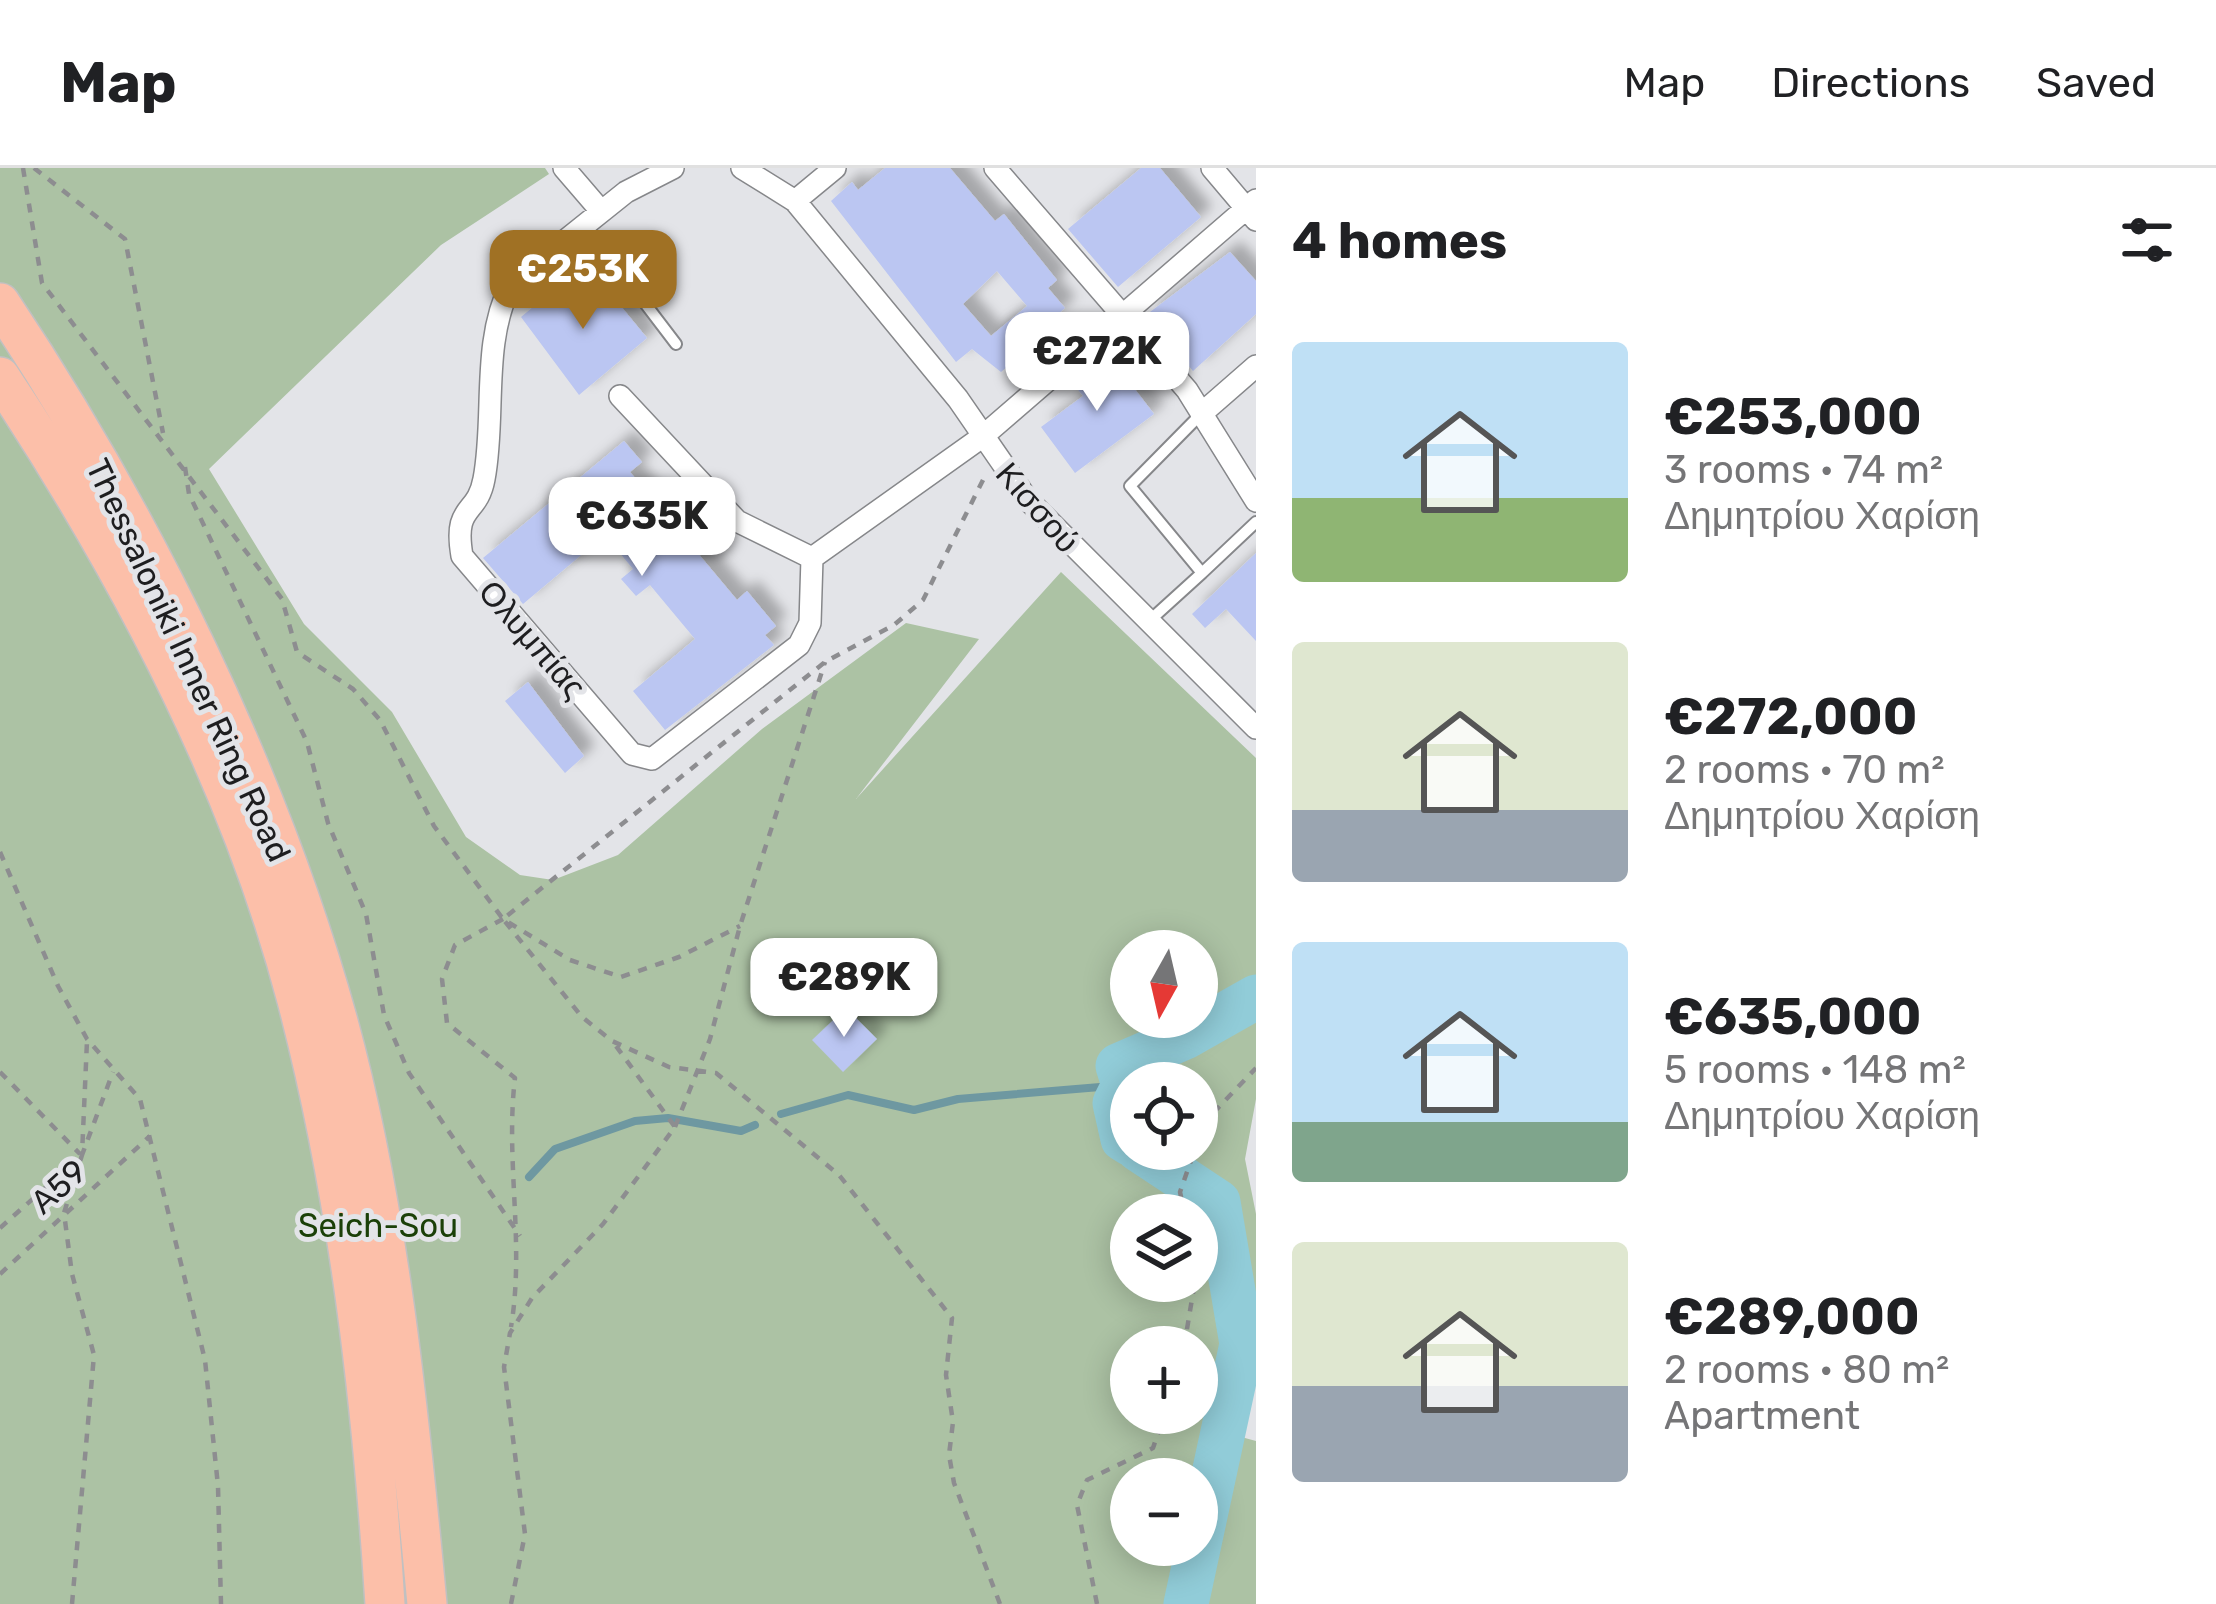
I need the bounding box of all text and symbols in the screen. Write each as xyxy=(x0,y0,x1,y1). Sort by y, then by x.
text: Map xyxy=(60,49,177,116)
text: Map xyxy=(1624,58,1705,108)
text: Directions xyxy=(1771,58,1970,108)
text: Saved xyxy=(2036,58,2156,108)
icon: filters xyxy=(2114,207,2180,273)
text: 4 homes xyxy=(1292,210,1507,271)
pin: €253K xyxy=(499,230,667,332)
text: €253K xyxy=(517,246,649,292)
pin: €272K xyxy=(1013,312,1181,414)
text: €272K xyxy=(1032,328,1162,374)
text: €253,000 xyxy=(1664,386,1922,447)
icon: home xyxy=(1388,390,1532,534)
text: 3 rooms · 74 m² xyxy=(1664,447,1943,493)
street label: Thessaloniki Inner Ring Road xyxy=(78,453,299,868)
street label: Κισσού xyxy=(988,454,1087,560)
pin: €635K xyxy=(558,477,726,579)
text: €635K xyxy=(576,493,708,539)
text: Δημητρίου Χαρίση xyxy=(1664,493,1980,539)
street label: Ολυμπίας xyxy=(471,572,594,706)
text: €272,000 xyxy=(1664,686,1917,747)
icon: home xyxy=(1388,690,1532,834)
text: 2 rooms · 70 m² xyxy=(1664,747,1945,793)
text: Δημητρίου Χαρίση xyxy=(1664,793,1980,839)
north arrow xyxy=(1110,930,1218,1038)
map controls xyxy=(1110,930,1218,1566)
pin: €289K xyxy=(760,938,928,1040)
text: €289K xyxy=(777,954,911,1000)
text: €635,000 xyxy=(1664,986,1921,1047)
icon: home xyxy=(1388,990,1532,1134)
text: 5 rooms · 148 m² xyxy=(1664,1047,1966,1093)
button: locate xyxy=(1110,1062,1218,1170)
text: Δημητρίου Χαρίση xyxy=(1664,1093,1980,1139)
street label: Α59 xyxy=(23,1151,94,1221)
button: layers xyxy=(1110,1194,1218,1302)
park label: Seich-Sou xyxy=(298,1206,458,1245)
text: €289,000 xyxy=(1664,1286,1920,1347)
icon: home xyxy=(1388,1290,1532,1434)
button: + xyxy=(1110,1326,1218,1434)
text: 2 rooms · 80 m² xyxy=(1664,1347,1949,1393)
text: Apartment xyxy=(1664,1393,1860,1439)
button: − xyxy=(1110,1458,1218,1566)

